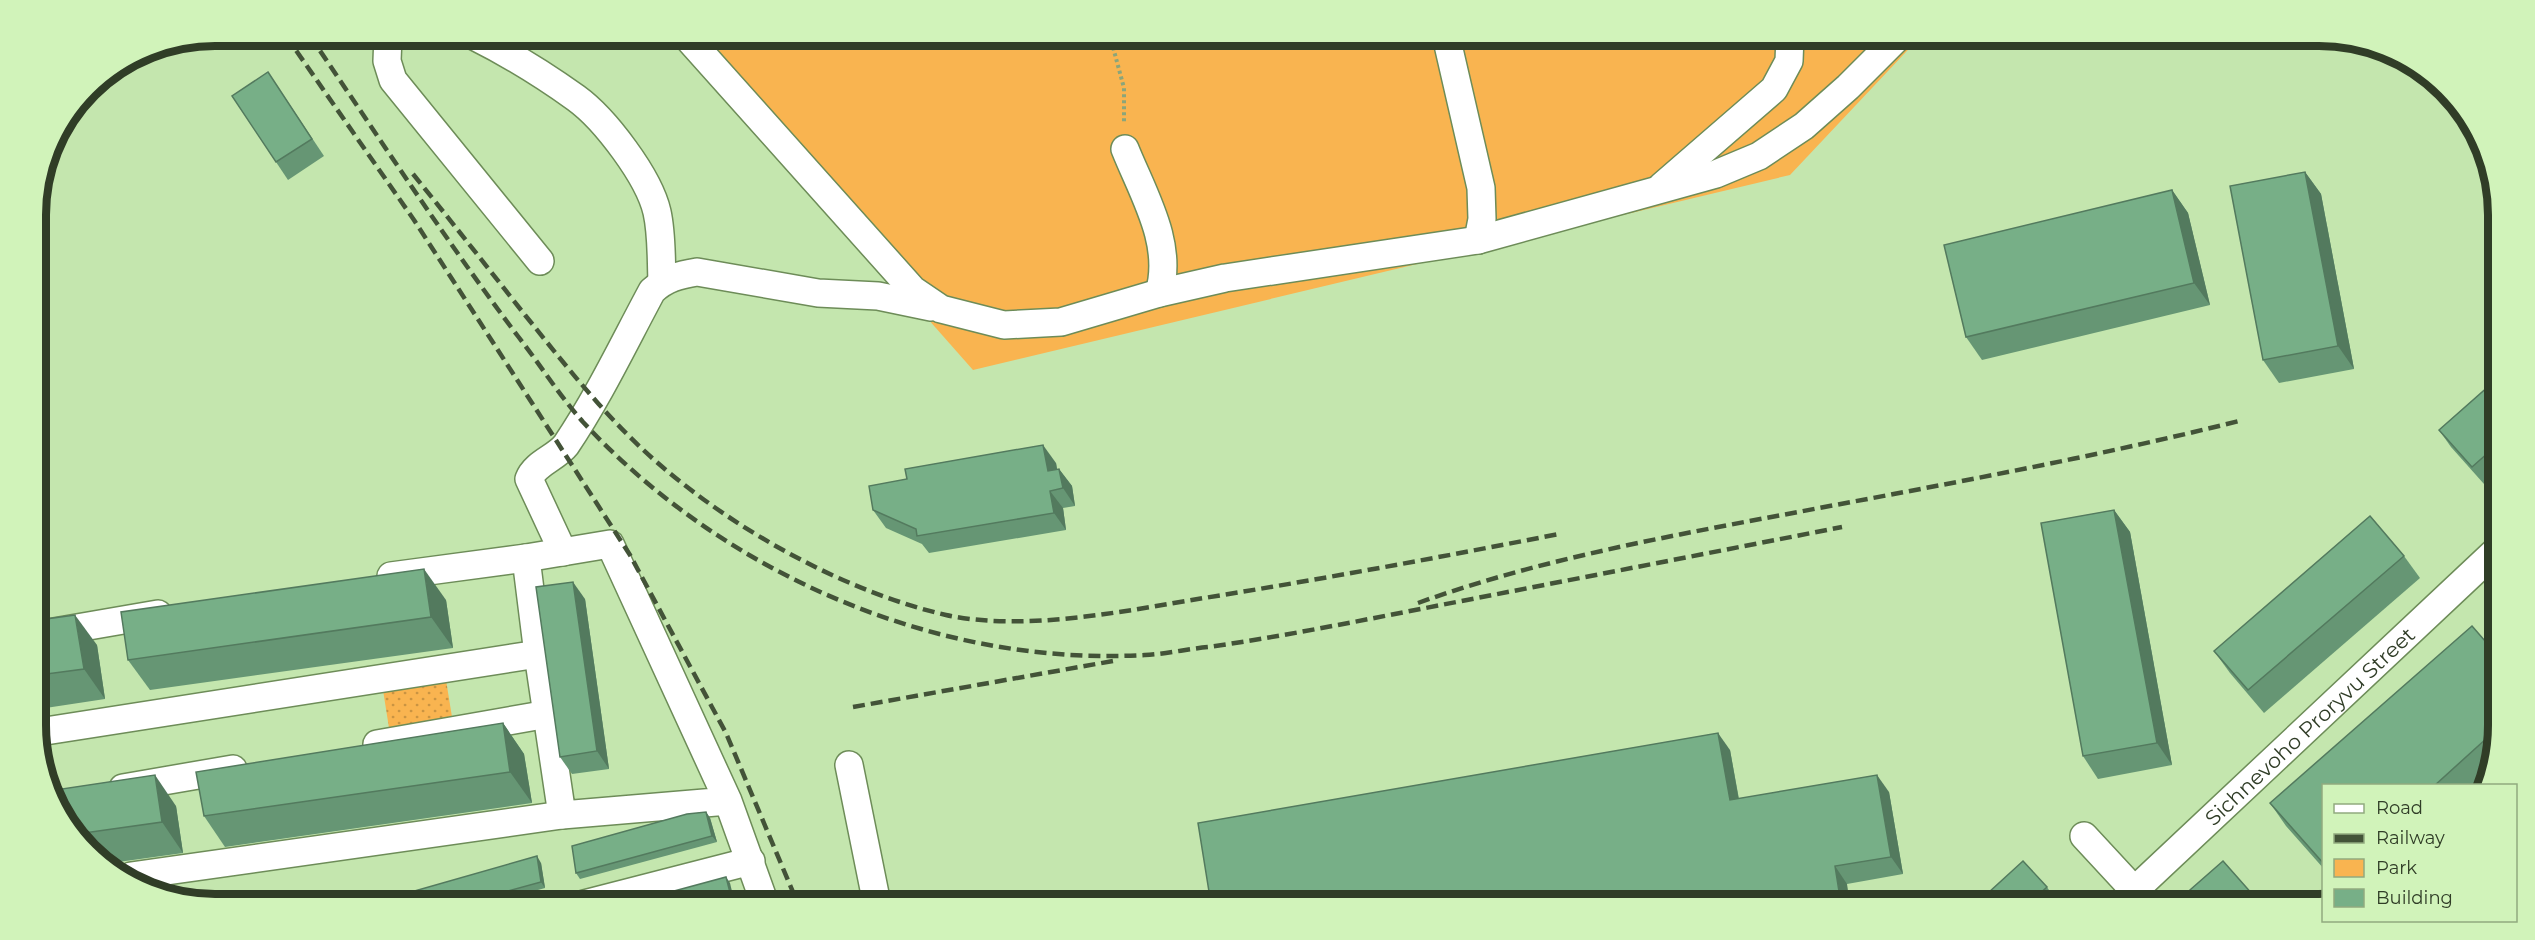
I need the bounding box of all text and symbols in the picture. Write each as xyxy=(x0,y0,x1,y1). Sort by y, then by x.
street label: Sichnevoho Proryvu Street xyxy=(2200,622,2420,830)
legend xyxy=(2322,784,2517,922)
text: Road xyxy=(2376,797,2423,819)
text: Railway xyxy=(2376,827,2445,849)
text: Park xyxy=(2376,857,2417,879)
text: Building xyxy=(2376,887,2453,909)

